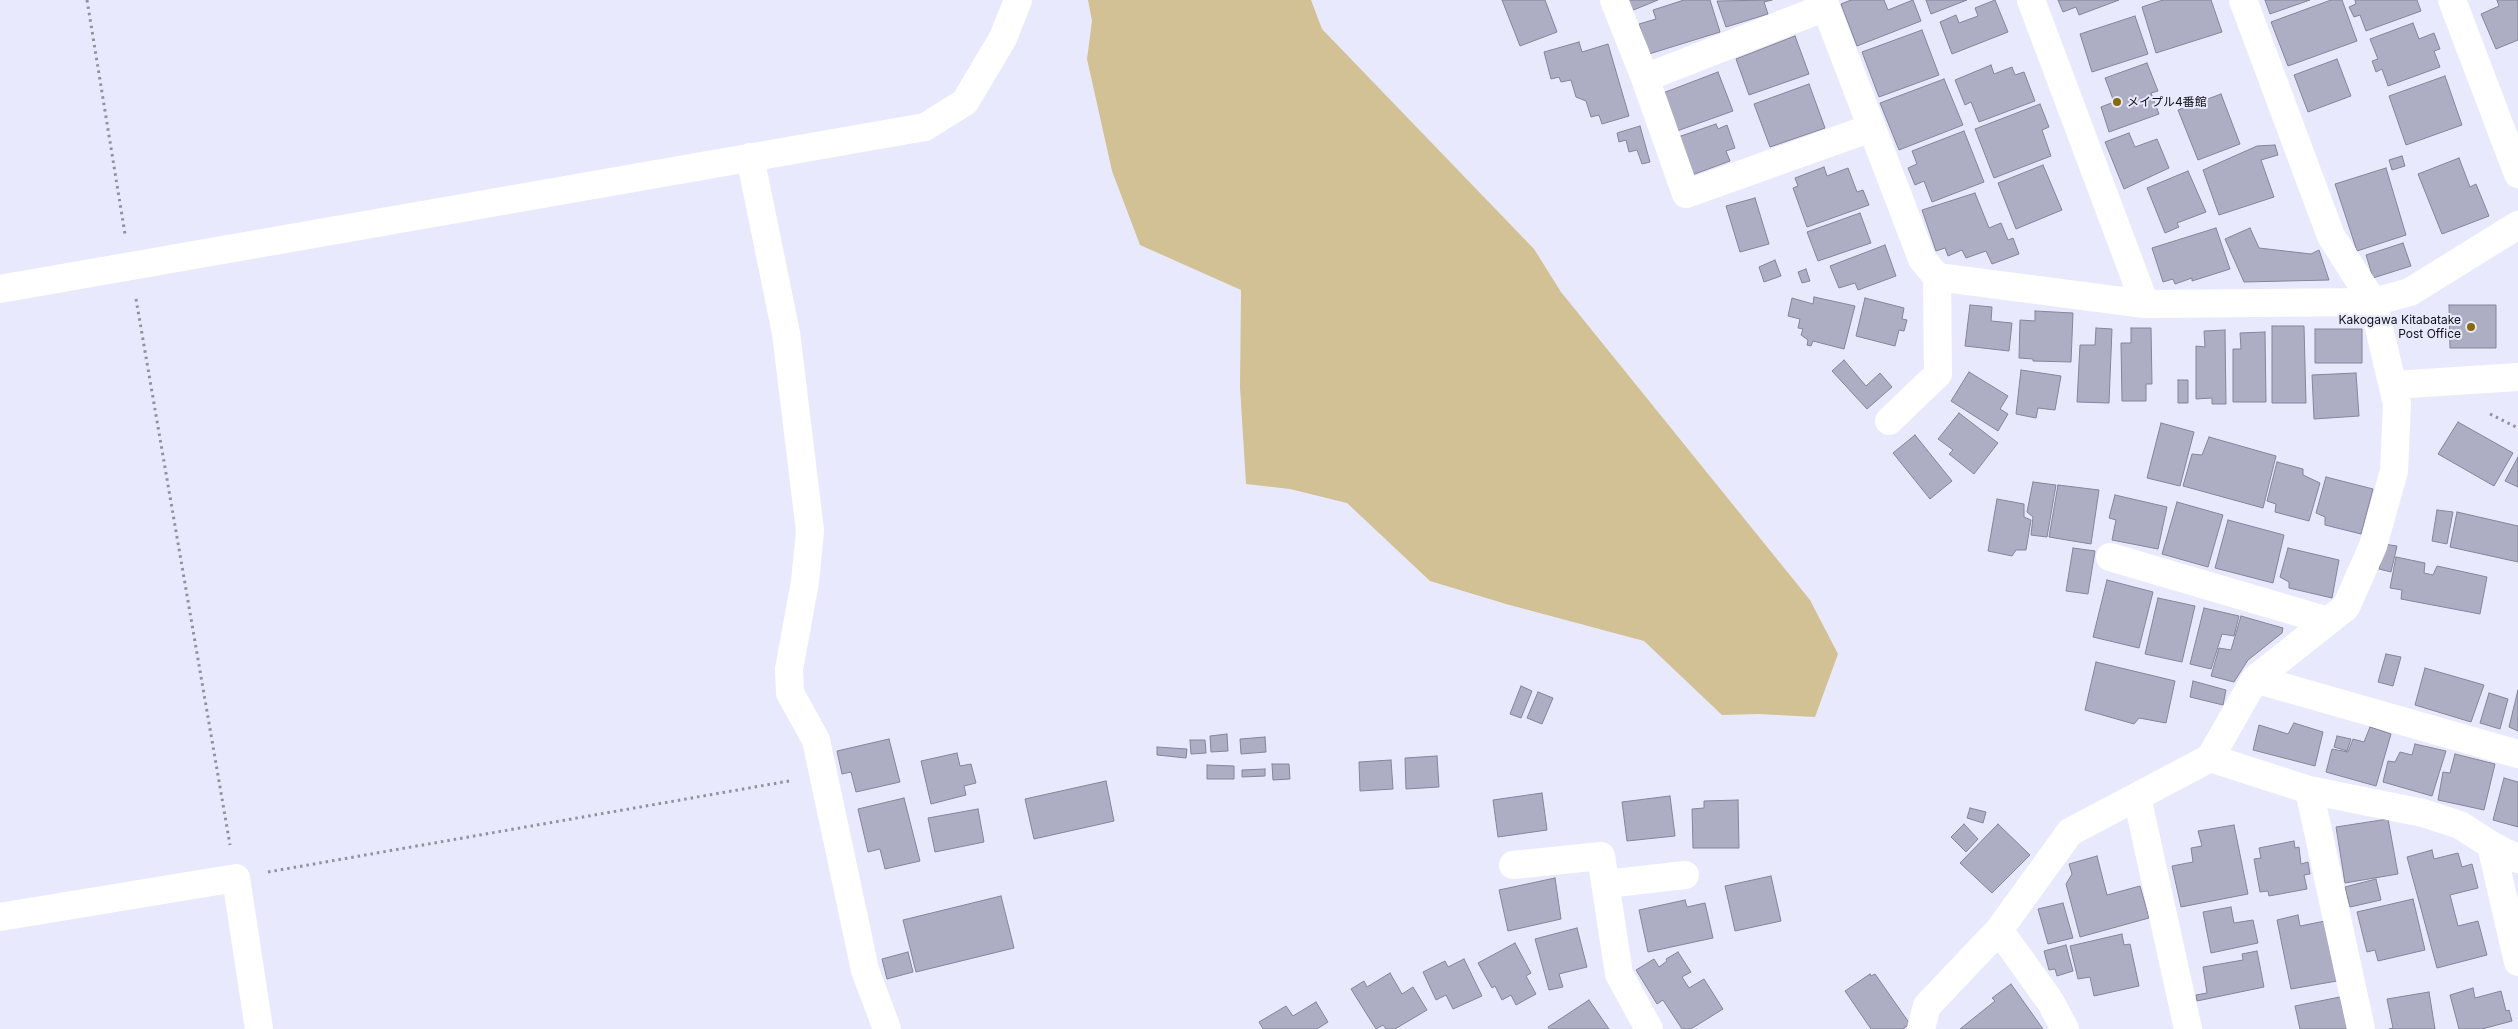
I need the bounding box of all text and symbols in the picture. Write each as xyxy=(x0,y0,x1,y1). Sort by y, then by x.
place label: メイプル4番館 xyxy=(2127,95,2207,109)
marker: メイプル4番館 xyxy=(2111,96,2123,108)
place label: Kakogawa Kitabatake Post Office xyxy=(2339,313,2461,341)
marker: Kakogawa Kitabatake Post Office xyxy=(2465,321,2477,333)

